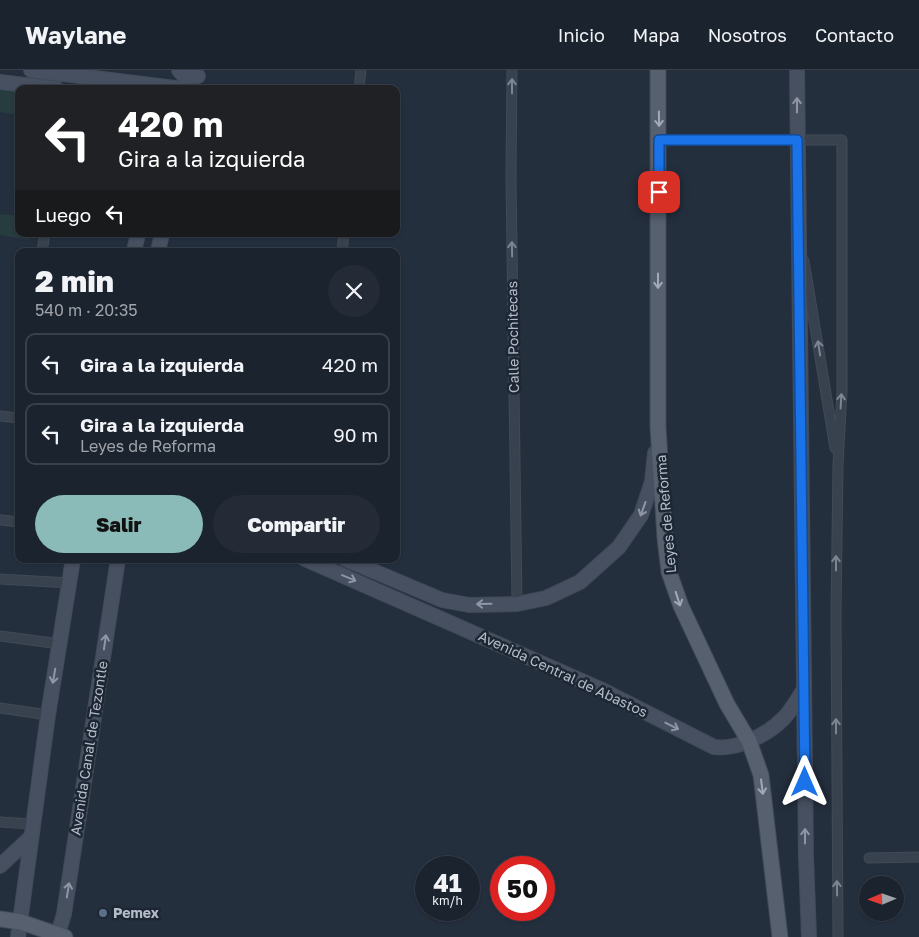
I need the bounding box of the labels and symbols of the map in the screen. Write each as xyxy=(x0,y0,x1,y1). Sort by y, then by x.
one-way arrow xyxy=(507,78,517,94)
one-way arrow xyxy=(792,97,802,114)
one-way arrow xyxy=(654,110,664,126)
pin xyxy=(638,171,680,213)
one-way arrow xyxy=(507,241,517,257)
one-way arrow xyxy=(653,272,663,289)
street label: Calle Pochitecas xyxy=(503,281,522,393)
one-way arrow xyxy=(813,340,823,356)
one-way arrow xyxy=(837,393,846,409)
street label: Leyes de Reforma xyxy=(652,454,679,574)
one-way arrow xyxy=(638,501,647,516)
one-way arrow xyxy=(831,556,841,572)
one-way arrow xyxy=(342,574,357,583)
one-way arrow xyxy=(674,591,684,607)
one-way arrow xyxy=(476,600,492,609)
street label: Avenida Central de Abastos xyxy=(476,627,650,720)
one-way arrow xyxy=(101,635,111,651)
street label: Avenida Canal de Tezontle xyxy=(66,659,111,836)
one-way arrow xyxy=(49,668,59,684)
one-way arrow xyxy=(831,718,841,734)
one-way arrow xyxy=(664,722,679,731)
position arrow xyxy=(778,755,830,807)
one-way arrow xyxy=(757,779,767,795)
one-way arrow xyxy=(800,828,810,844)
speed limit sign: 50 xyxy=(490,856,555,921)
north arrow xyxy=(859,876,904,921)
one-way arrow xyxy=(832,881,842,897)
one-way arrow xyxy=(63,882,73,898)
place label: Pemex xyxy=(113,904,159,921)
marker: Pemex xyxy=(97,907,109,919)

